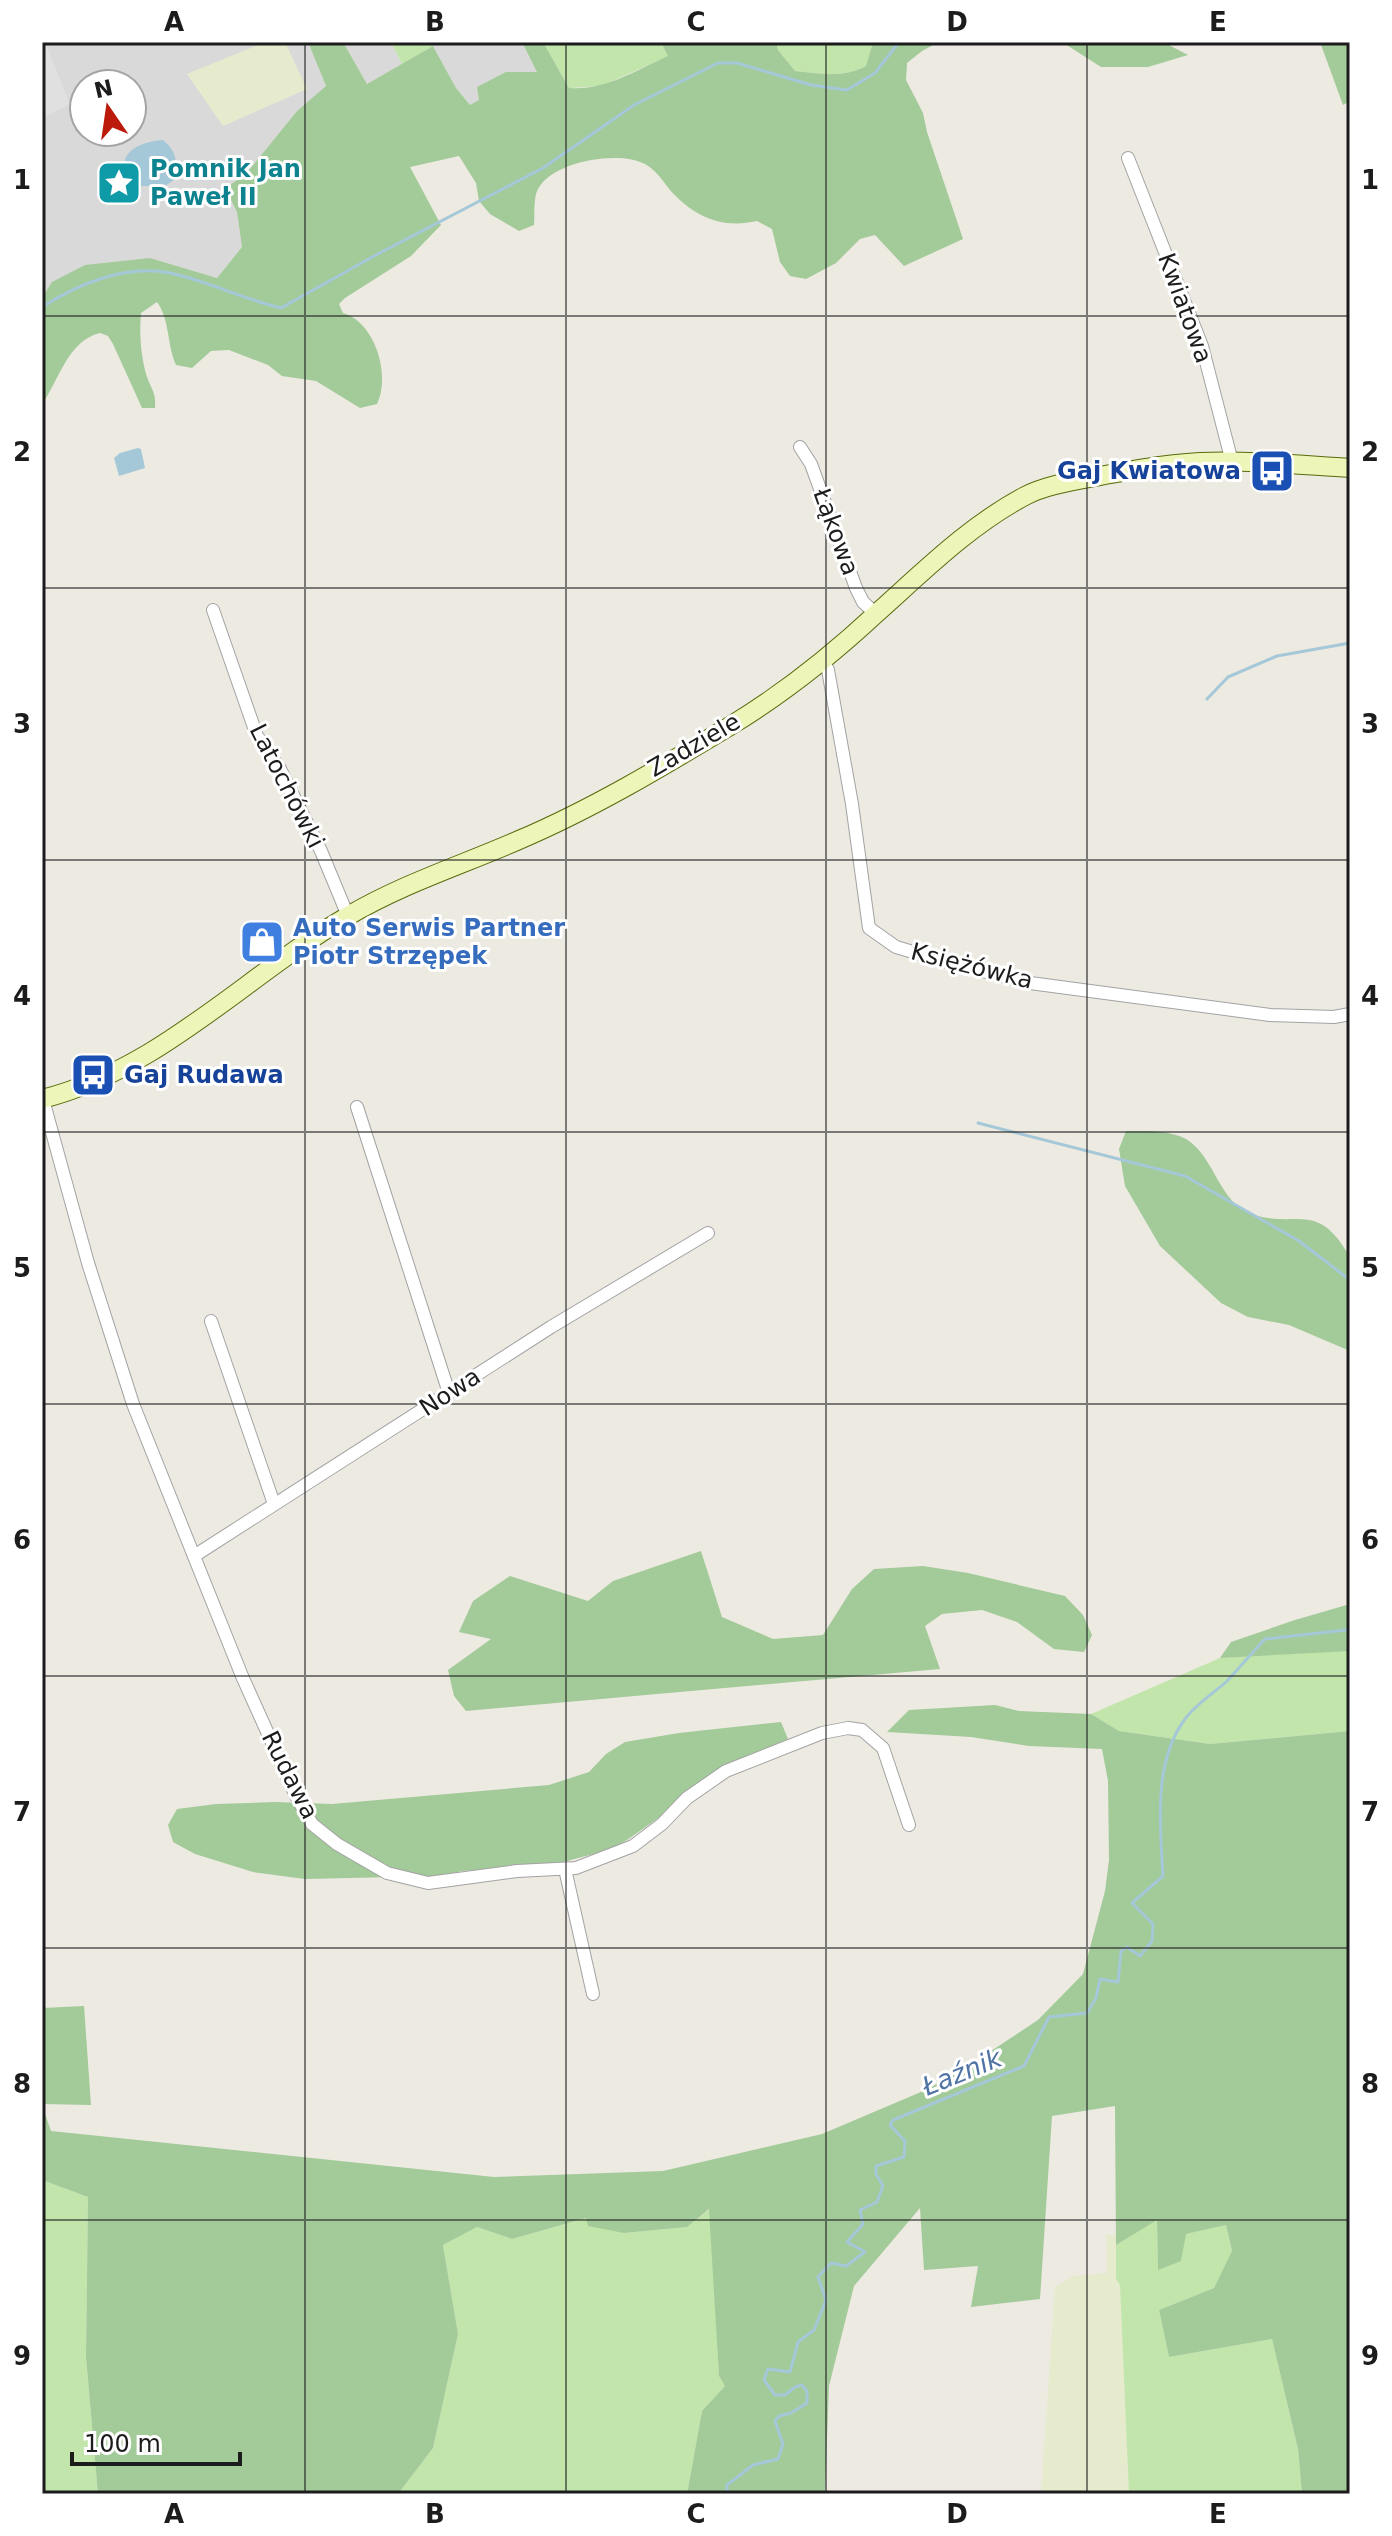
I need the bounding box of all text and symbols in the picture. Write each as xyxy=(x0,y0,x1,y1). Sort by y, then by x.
text: A xyxy=(164,7,184,37)
text: B xyxy=(425,7,445,37)
text: C xyxy=(686,7,706,37)
text: D xyxy=(946,7,968,37)
text: E xyxy=(1209,7,1227,37)
north arrow xyxy=(68,68,148,148)
text: N xyxy=(92,75,115,103)
place label: Pomnik Jan Paweł II xyxy=(150,155,301,211)
place icon: Pomnik Jan Paweł II xyxy=(95,159,143,207)
text: 1 xyxy=(13,165,31,195)
text: 1 xyxy=(1361,165,1379,195)
street label: Kwiatowa xyxy=(1152,249,1218,367)
text: 2 xyxy=(13,437,31,467)
text: 2 xyxy=(1361,437,1379,467)
bus stop icon: Gaj Kwiatowa xyxy=(1248,447,1296,495)
place label: Gaj Kwiatowa xyxy=(1057,457,1241,485)
street label: Łąkowa xyxy=(807,484,865,579)
street label: Zadziele xyxy=(643,707,745,783)
text: 3 xyxy=(13,709,31,739)
text: 3 xyxy=(1361,709,1379,739)
street label: Latochówki xyxy=(244,719,330,853)
place label: Auto Serwis Partner Piotr Strzępek xyxy=(293,914,565,970)
shop icon: Auto Serwis Partner Piotr Strzępek xyxy=(238,918,286,966)
street label: Księżówka xyxy=(908,937,1036,995)
text: 4 xyxy=(13,981,31,1011)
text: 4 xyxy=(1361,981,1379,1011)
bus stop icon: Gaj Rudawa xyxy=(69,1051,117,1099)
place label: Gaj Rudawa xyxy=(124,1061,284,1089)
text: 5 xyxy=(13,1253,31,1283)
text: 5 xyxy=(1361,1253,1379,1283)
street label: Nowa xyxy=(414,1362,486,1422)
text: 6 xyxy=(13,1525,31,1555)
text: 6 xyxy=(1361,1525,1379,1555)
street label: Rudawa xyxy=(256,1726,324,1824)
text: 7 xyxy=(13,1797,31,1827)
text: 7 xyxy=(1361,1797,1379,1827)
water label: Łaźnik xyxy=(917,2042,1007,2102)
text: 8 xyxy=(13,2069,31,2099)
text: 8 xyxy=(1361,2069,1379,2099)
text: 9 xyxy=(13,2341,31,2371)
text: 9 xyxy=(1361,2341,1379,2371)
scale bar xyxy=(72,2416,240,2466)
text: 100 m xyxy=(84,2430,161,2458)
text: A xyxy=(164,2499,184,2529)
text: B xyxy=(425,2499,445,2529)
text: C xyxy=(686,2499,706,2529)
text: D xyxy=(946,2499,968,2529)
text: E xyxy=(1209,2499,1227,2529)

